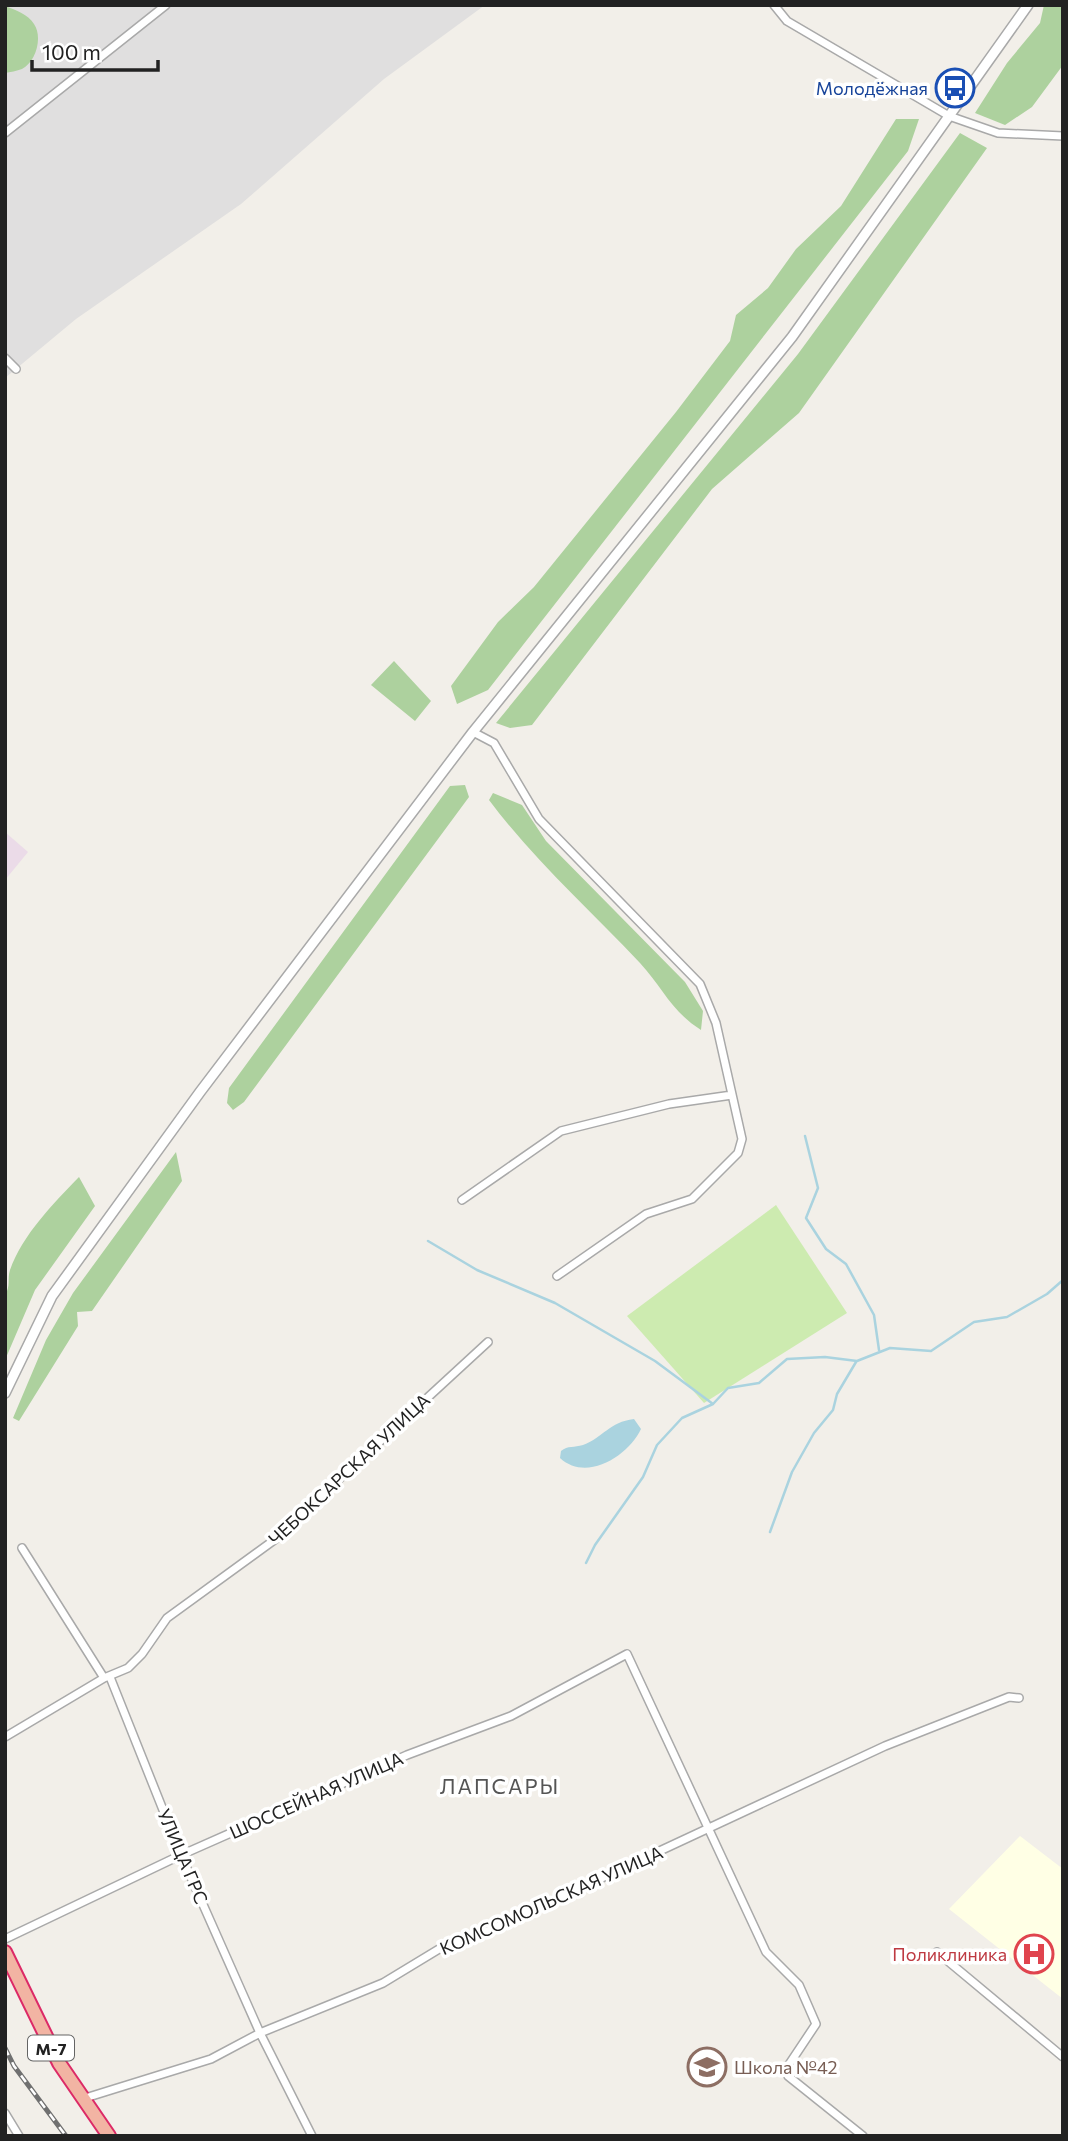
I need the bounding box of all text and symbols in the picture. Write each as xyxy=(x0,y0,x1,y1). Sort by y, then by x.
scale bar xyxy=(32,28,158,72)
text: 100 m xyxy=(42,39,101,64)
bus stop icon: Молодёжная xyxy=(934,67,976,109)
place label: Молодёжная xyxy=(816,77,928,99)
street label: ЧЕБОКСАРСКАЯ УЛИЦА xyxy=(264,1389,434,1549)
street label: ШОССЕЙНАЯ УЛИЦА xyxy=(226,1747,406,1843)
district label: ЛАПСАРЫ xyxy=(440,1773,560,1798)
street label: УЛИЦА ГРС xyxy=(153,1805,213,1907)
street label: КОМСОМОЛЬСКАЯ УЛИЦА xyxy=(436,1841,666,1959)
hospital icon: Поликлиника xyxy=(1013,1933,1055,1975)
place label: Поликлиника xyxy=(892,1943,1007,1965)
road number: М-7 xyxy=(28,2036,74,2060)
school or university icon: Школа №42 xyxy=(686,2046,728,2088)
place label: Школа №42 xyxy=(734,2056,837,2078)

